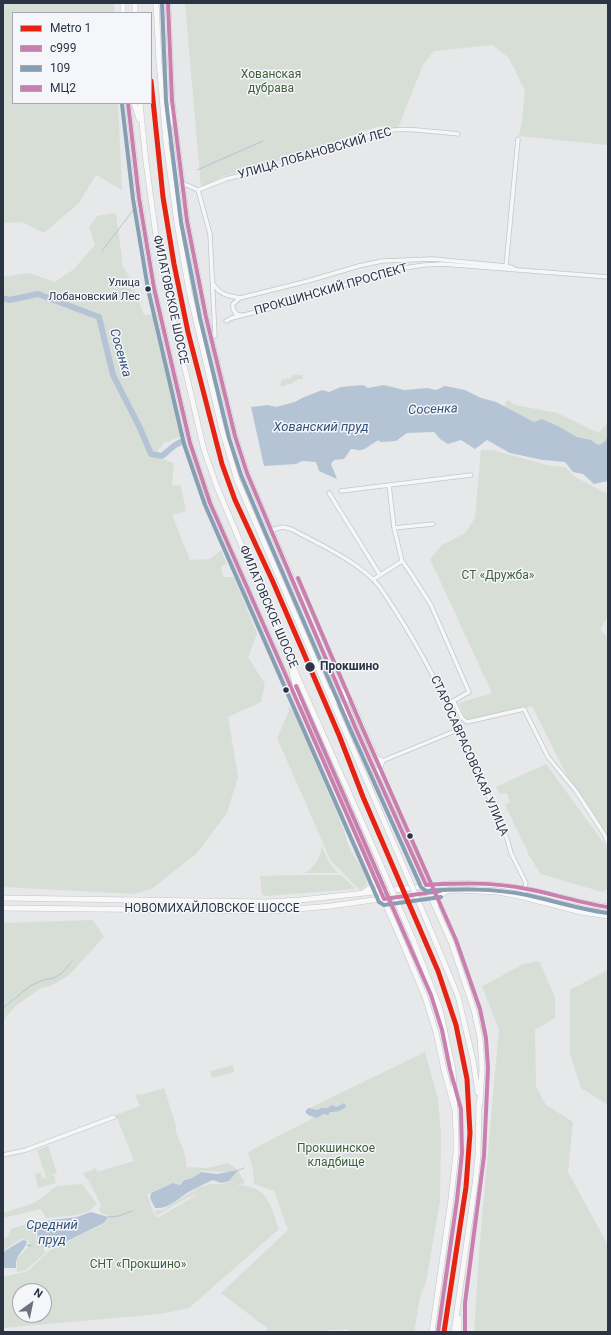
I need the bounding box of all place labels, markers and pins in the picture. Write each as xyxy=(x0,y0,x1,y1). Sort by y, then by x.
place label: Улица Лобановский Лес xyxy=(48,276,140,302)
marker: Улица Лобановский Лес xyxy=(143,284,153,294)
marker: Прокшино xyxy=(303,660,317,674)
place label: Прокшино xyxy=(320,660,379,674)
unlabelled marker xyxy=(281,685,291,695)
unlabelled marker xyxy=(405,831,415,841)

